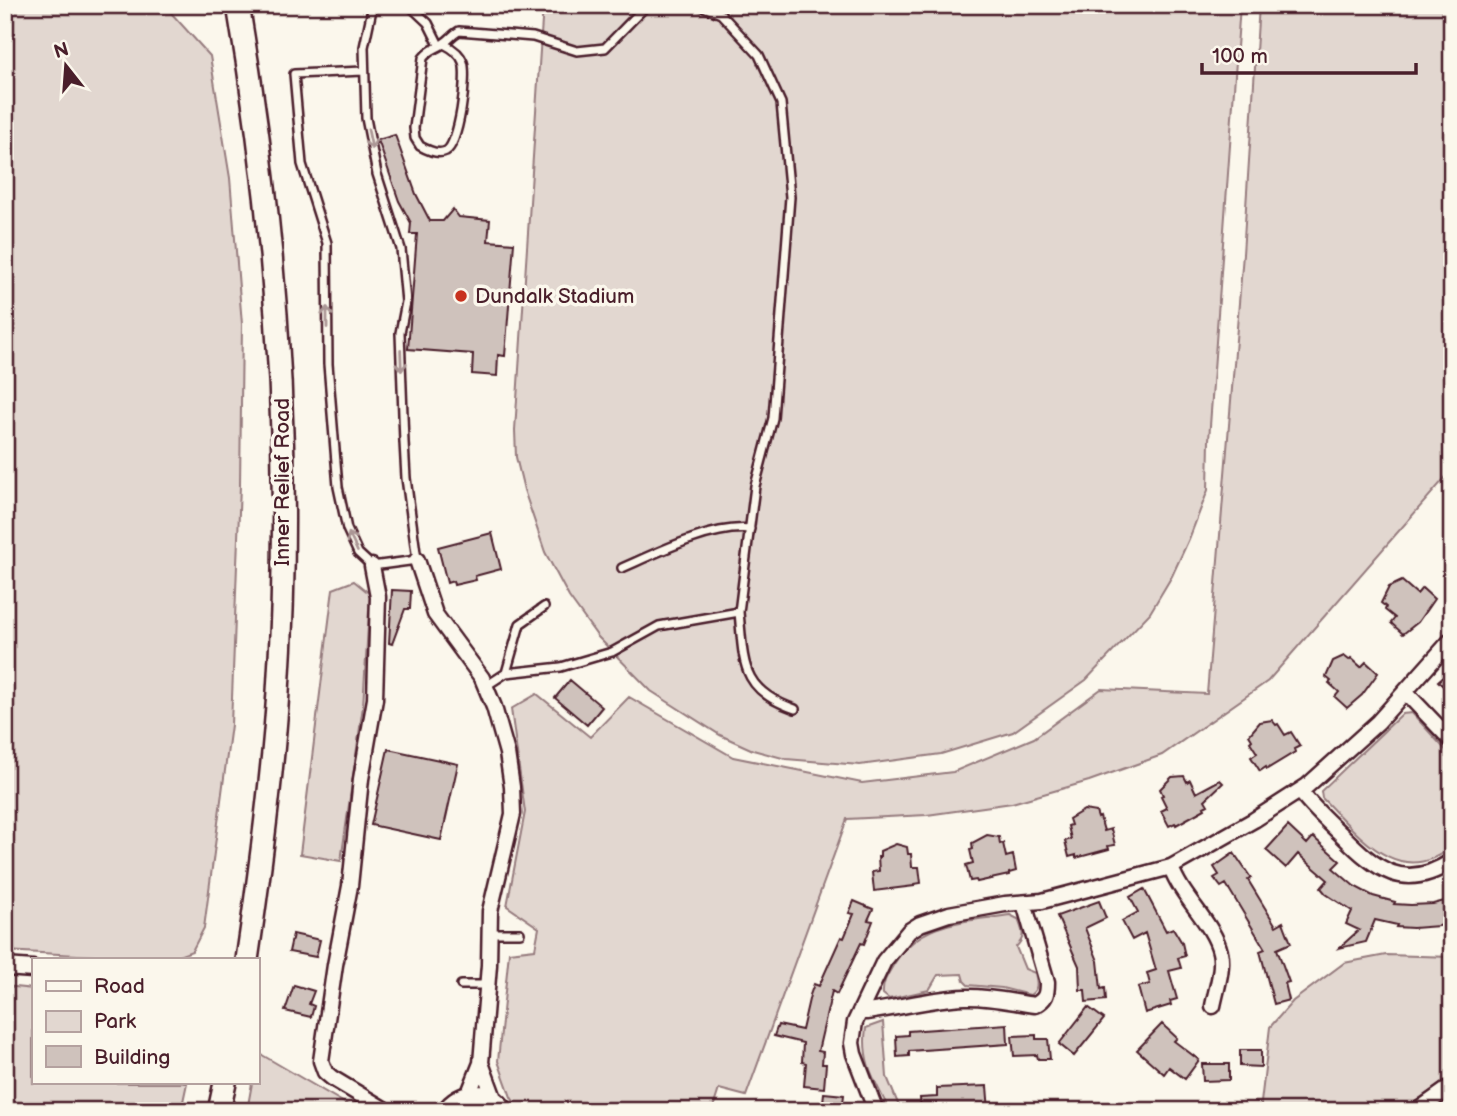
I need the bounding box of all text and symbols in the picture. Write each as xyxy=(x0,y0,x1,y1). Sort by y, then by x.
north arrow xyxy=(32,32,102,102)
scale bar xyxy=(1202,32,1415,76)
text: N xyxy=(51,38,72,64)
text: 100 m xyxy=(1212,44,1268,69)
one-way arrow xyxy=(363,127,377,150)
place label: Dundalk Stadium xyxy=(475,284,634,309)
marker: Dundalk Stadium xyxy=(453,288,469,304)
one-way arrow xyxy=(320,306,334,329)
one-way arrow xyxy=(394,349,407,372)
street label: Inner Relief Road xyxy=(270,398,295,566)
one-way arrow xyxy=(346,532,359,553)
legend xyxy=(32,958,259,1084)
text: Road xyxy=(94,974,145,999)
text: Park xyxy=(94,1009,137,1034)
text: Building xyxy=(94,1045,170,1070)

